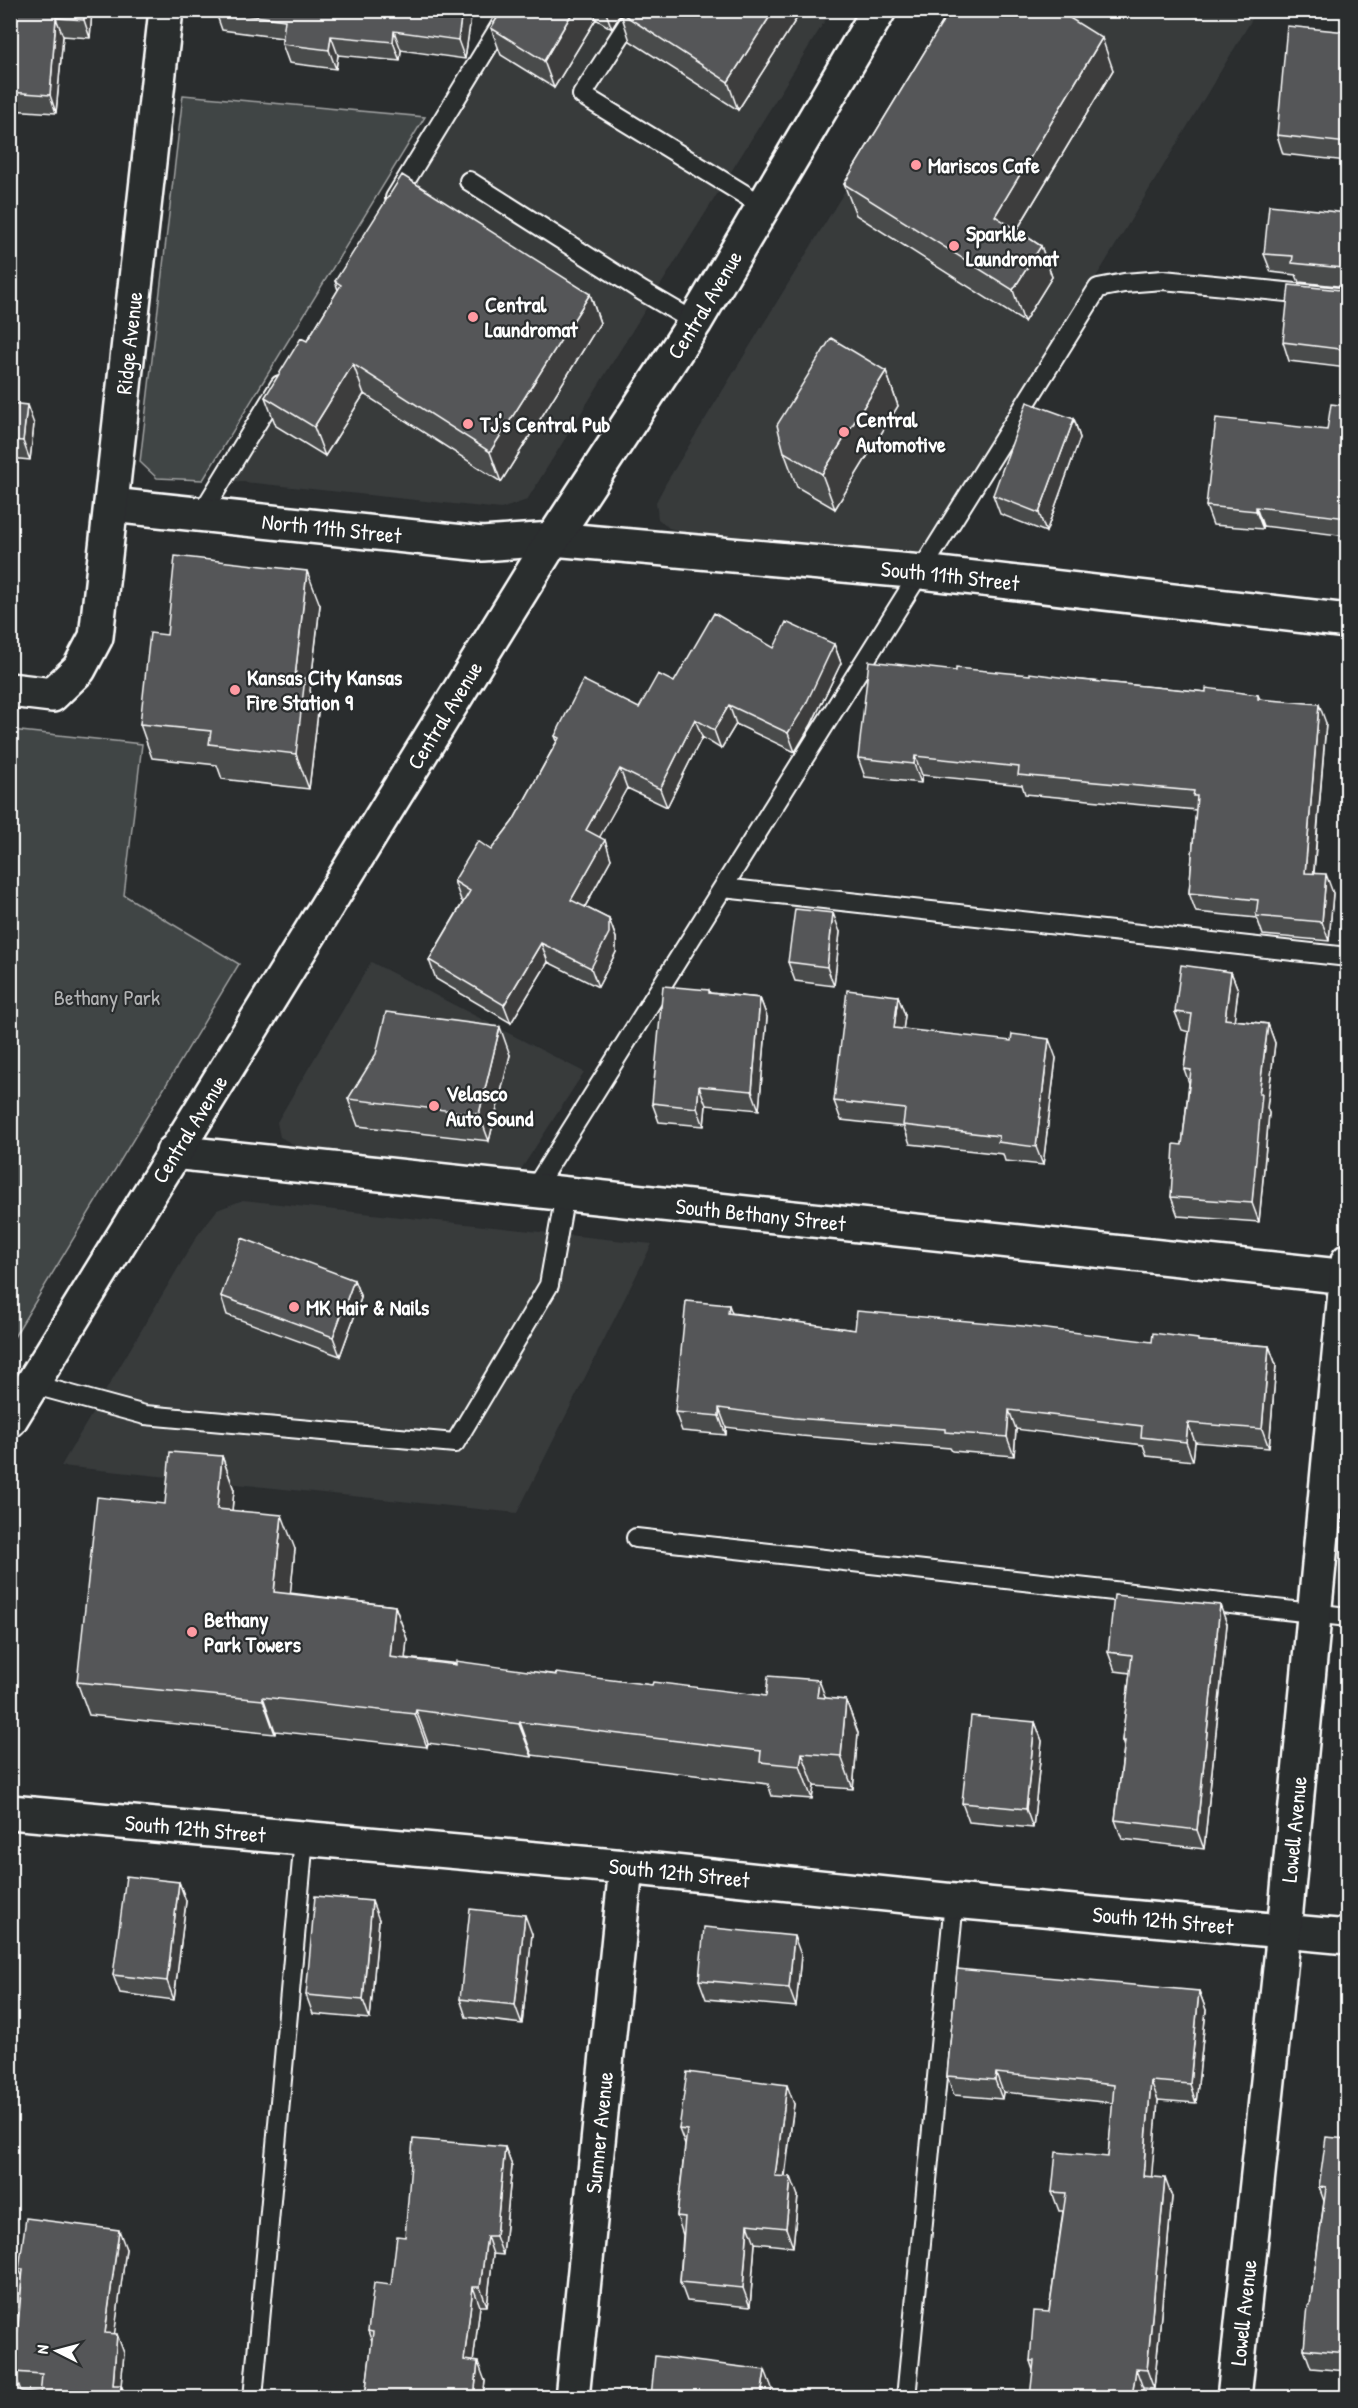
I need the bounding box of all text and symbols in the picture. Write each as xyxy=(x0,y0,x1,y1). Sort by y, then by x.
place label: Mariscos Cafe xyxy=(928,150,1040,180)
marker: Mariscos Cafe xyxy=(909,158,923,172)
place label: Sparkle Laundromat xyxy=(966,218,1060,273)
marker: Sparkle Laundromat xyxy=(947,239,961,253)
street label: Central Avenue xyxy=(660,244,749,365)
place label: Central Laundromat xyxy=(485,289,579,344)
street label: Ridge Avenue xyxy=(108,290,149,396)
marker: Central Laundromat xyxy=(466,310,480,324)
place label: Central Automotive xyxy=(856,404,946,459)
place label: TJ's Central Pub xyxy=(479,409,610,439)
marker: TJ's Central Pub xyxy=(461,417,475,431)
marker: Central Automotive xyxy=(837,425,851,439)
street label: North 11th Street xyxy=(261,506,403,550)
street label: South 11th Street xyxy=(880,553,1021,598)
street label: Central Avenue xyxy=(400,655,489,775)
place label: Kansas City Kansas Fire Station 9 xyxy=(246,662,403,717)
marker: Kansas City Kansas Fire Station 9 xyxy=(228,683,242,697)
park label: Bethany Park xyxy=(54,982,160,1012)
street label: Central Avenue xyxy=(145,1069,234,1189)
place label: Velasco Auto Sound xyxy=(446,1078,534,1133)
marker: Velasco Auto Sound xyxy=(427,1099,441,1113)
street label: South Bethany Street xyxy=(674,1191,848,1239)
place label: MK Hair & Nails xyxy=(306,1292,430,1322)
marker: MK Hair & Nails xyxy=(287,1300,301,1314)
place label: Bethany Park Towers xyxy=(204,1604,301,1659)
marker: Bethany Park Towers xyxy=(185,1625,199,1639)
street label: Lowell Avenue xyxy=(1274,1775,1314,1884)
street label: South 12th Street xyxy=(124,1807,267,1850)
street label: South 12th Street xyxy=(608,1851,751,1895)
street label: South 12th Street xyxy=(1091,1899,1235,1941)
street label: Sumner Avenue xyxy=(578,2070,620,2195)
street label: Lowell Avenue xyxy=(1223,2258,1264,2367)
north arrow xyxy=(27,2321,87,2381)
text: N xyxy=(31,2344,54,2355)

